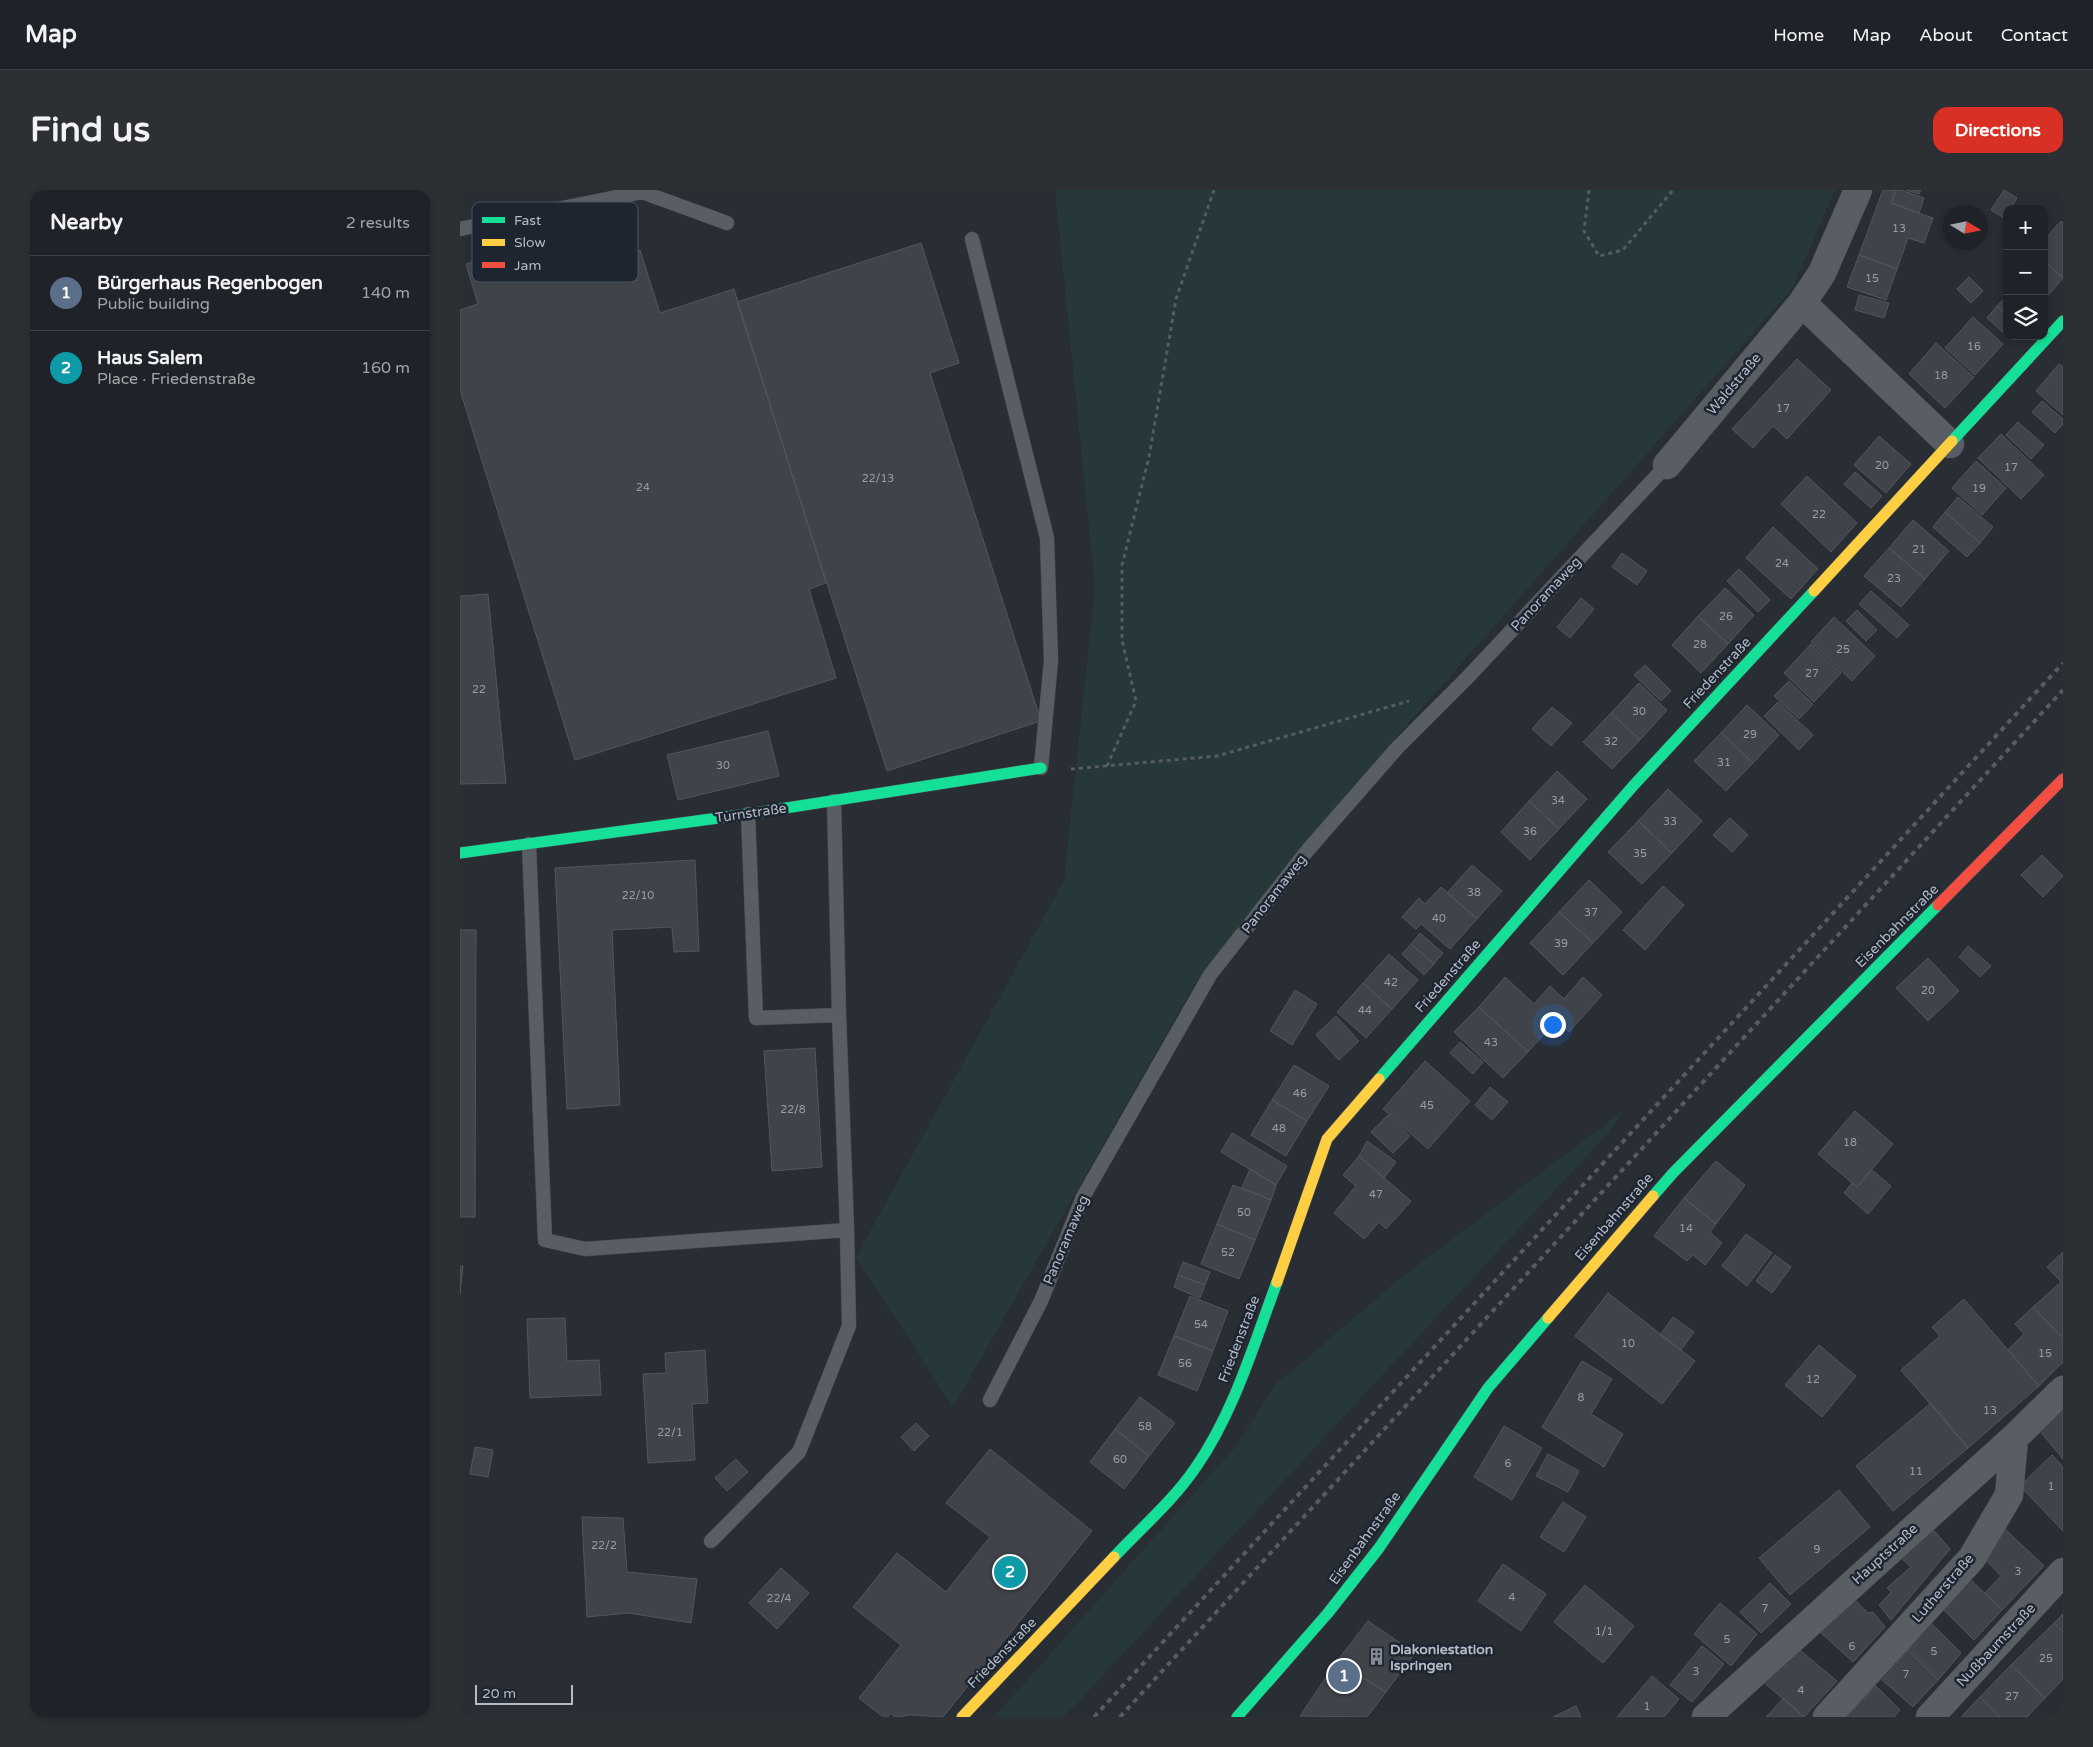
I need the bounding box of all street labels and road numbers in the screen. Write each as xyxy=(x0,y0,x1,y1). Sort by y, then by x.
street label: Waldstraße xyxy=(1703,350,1765,418)
street label: Panoramaweg xyxy=(1507,553,1585,635)
street label: Friedenstraße xyxy=(1679,634,1755,712)
street label: Turnstraße xyxy=(714,800,788,826)
street label: Panoramaweg xyxy=(1238,851,1310,937)
street label: Eisenbahnstraße xyxy=(1852,881,1942,971)
street label: Friedenstraße xyxy=(1411,936,1485,1016)
street label: Eisenbahnstraße xyxy=(1571,1169,1657,1264)
street label: Panoramaweg xyxy=(1040,1193,1092,1287)
street label: Friedenstraße xyxy=(1215,1293,1263,1385)
street label: Eisenbahnstraße xyxy=(1325,1488,1405,1588)
street label: Hauptstraße xyxy=(1849,1520,1921,1588)
street label: Lutherstraße xyxy=(1909,1550,1977,1626)
street label: Nußbaumstraße xyxy=(1953,1600,2039,1690)
street label: Friedenstraße xyxy=(964,1614,1040,1692)

